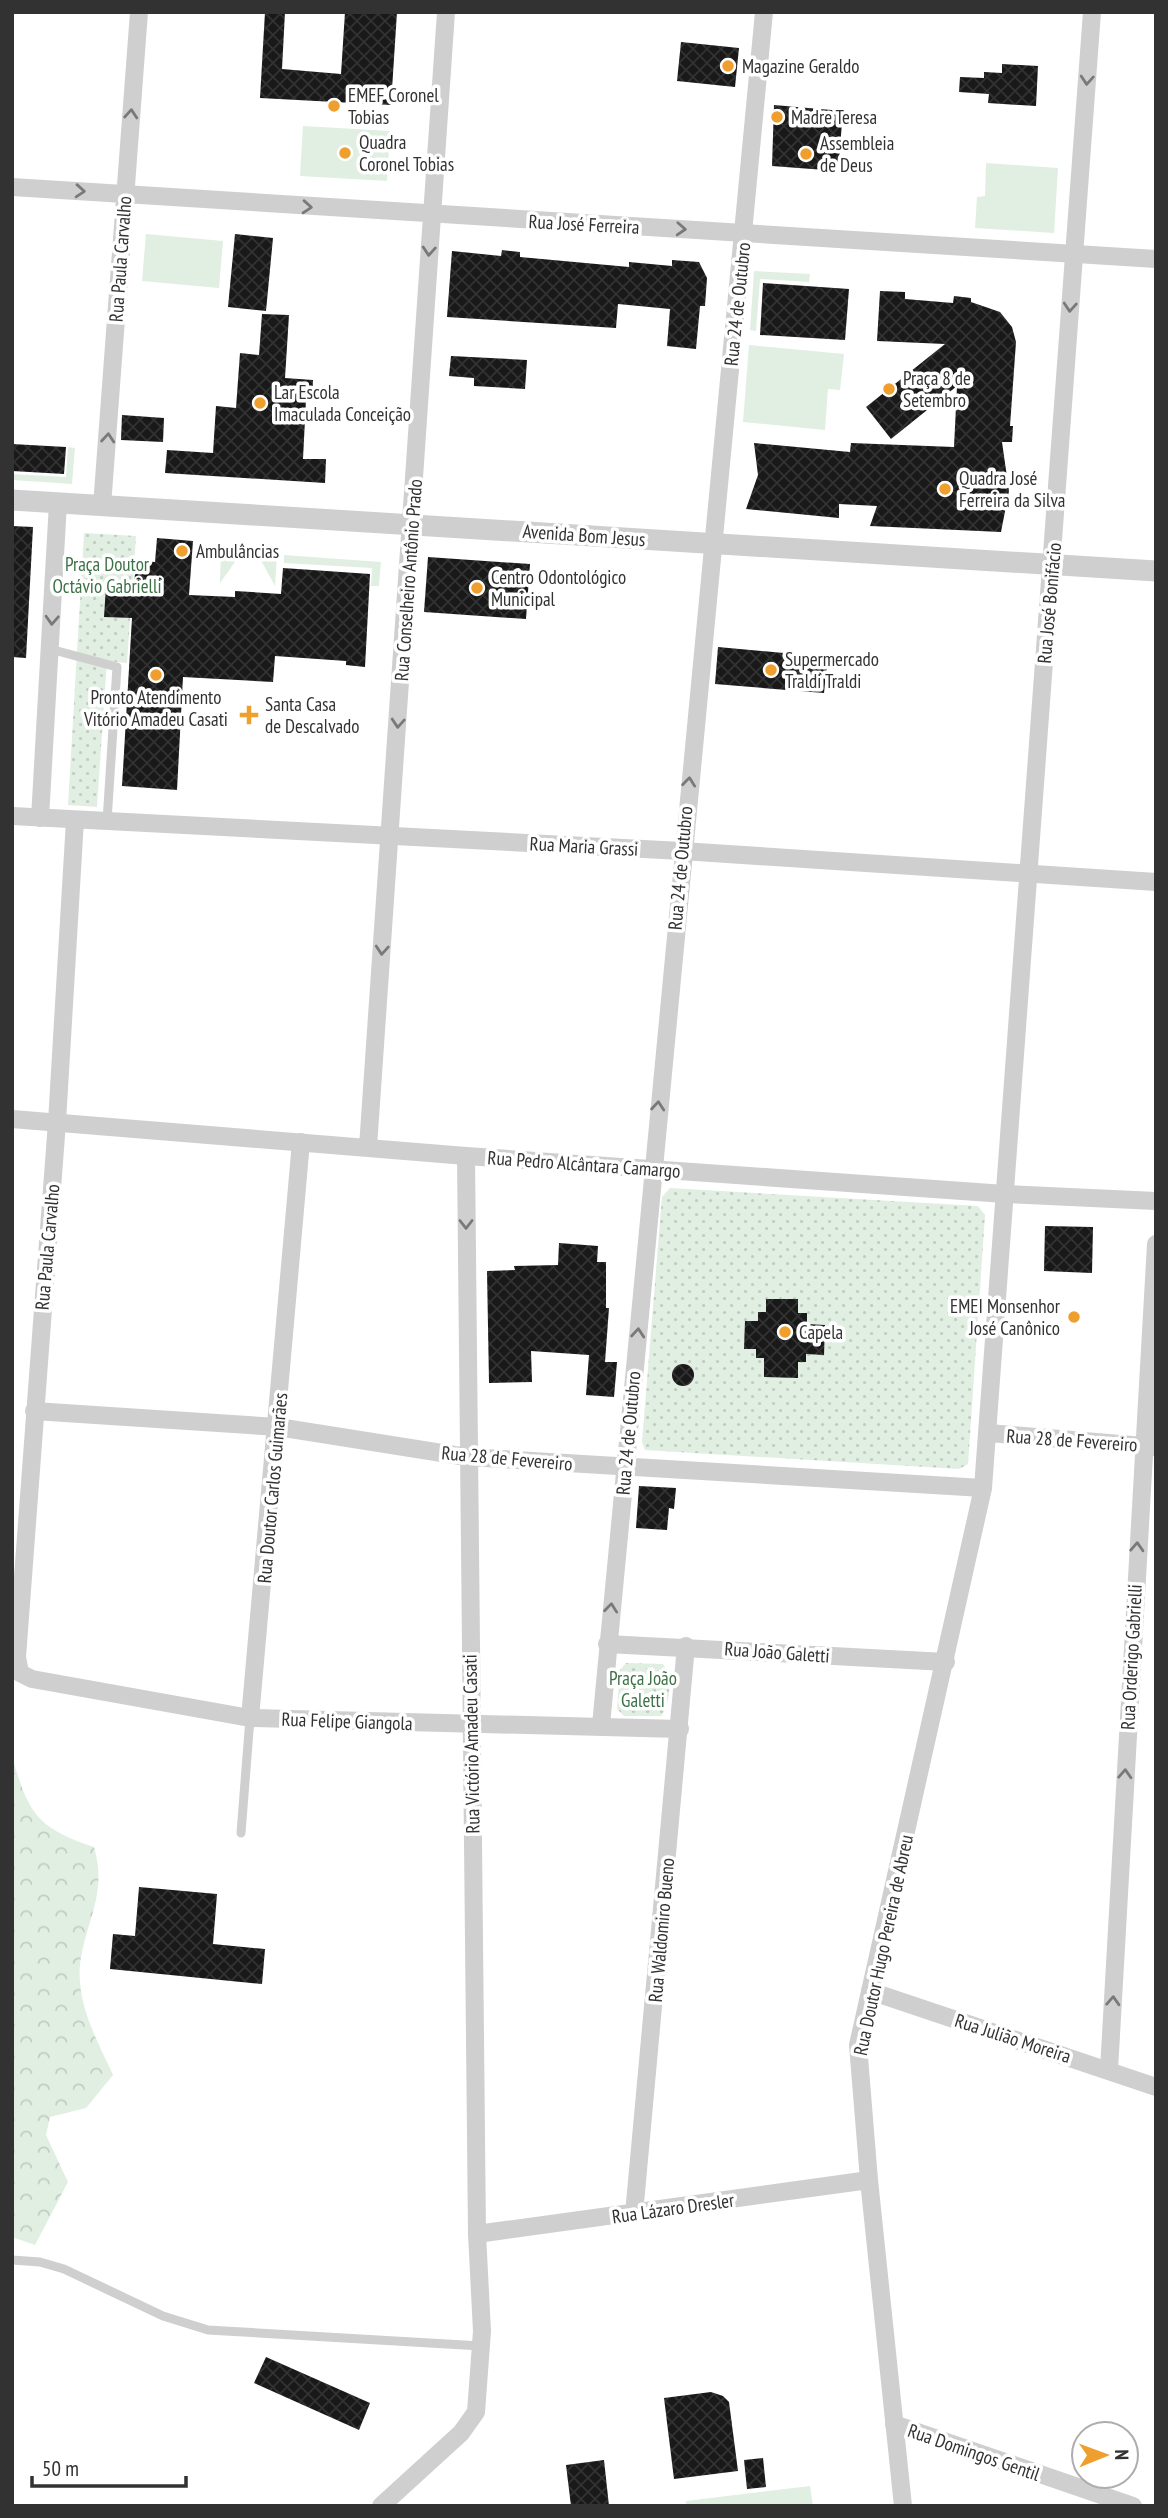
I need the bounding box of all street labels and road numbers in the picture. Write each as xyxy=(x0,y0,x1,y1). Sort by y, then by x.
street label: Rua Paula Carvalho xyxy=(104,195,136,323)
street label: Rua José Ferreira xyxy=(528,209,640,239)
street label: Rua 24 de Outubro xyxy=(719,241,755,367)
street label: Rua Conselheiro Antônio Prado xyxy=(389,478,427,682)
street label: Avenida Bom Jesus xyxy=(522,519,646,551)
street label: Rua José Bonifácio xyxy=(1032,542,1066,664)
street label: Rua 24 de Outubro xyxy=(663,805,697,931)
street label: Rua Maria Grassi xyxy=(529,831,639,861)
street label: Rua Pedro Alcântara Camargo xyxy=(487,1145,681,1183)
street label: Rua Paula Carvalho xyxy=(30,1183,64,1311)
street label: Rua 24 de Outubro xyxy=(611,1370,645,1496)
street label: Rua Doutor Carlos Guimarães xyxy=(252,1392,292,1584)
street label: Rua 28 de Fevereiro xyxy=(1006,1423,1138,1457)
street label: Rua 28 de Fevereiro xyxy=(441,1440,573,1476)
street label: Rua Orderigo Gabrielli xyxy=(1115,1584,1147,1730)
street label: Rua João Galetti xyxy=(724,1636,830,1668)
street label: Rua Victório Amadeu Casati xyxy=(457,1654,485,1834)
street label: Rua Felipe Giangola xyxy=(281,1707,413,1735)
street label: Rua Doutor Hugo Pereira de Abreu xyxy=(848,1833,918,2057)
street label: Rua Waldomiro Bueno xyxy=(643,1857,679,2003)
street label: Rua Julião Moreira xyxy=(952,2008,1074,2068)
street label: Rua Lázaro Dresler xyxy=(610,2187,736,2228)
street label: Rua Domingos Gentil xyxy=(905,2418,1044,2486)

